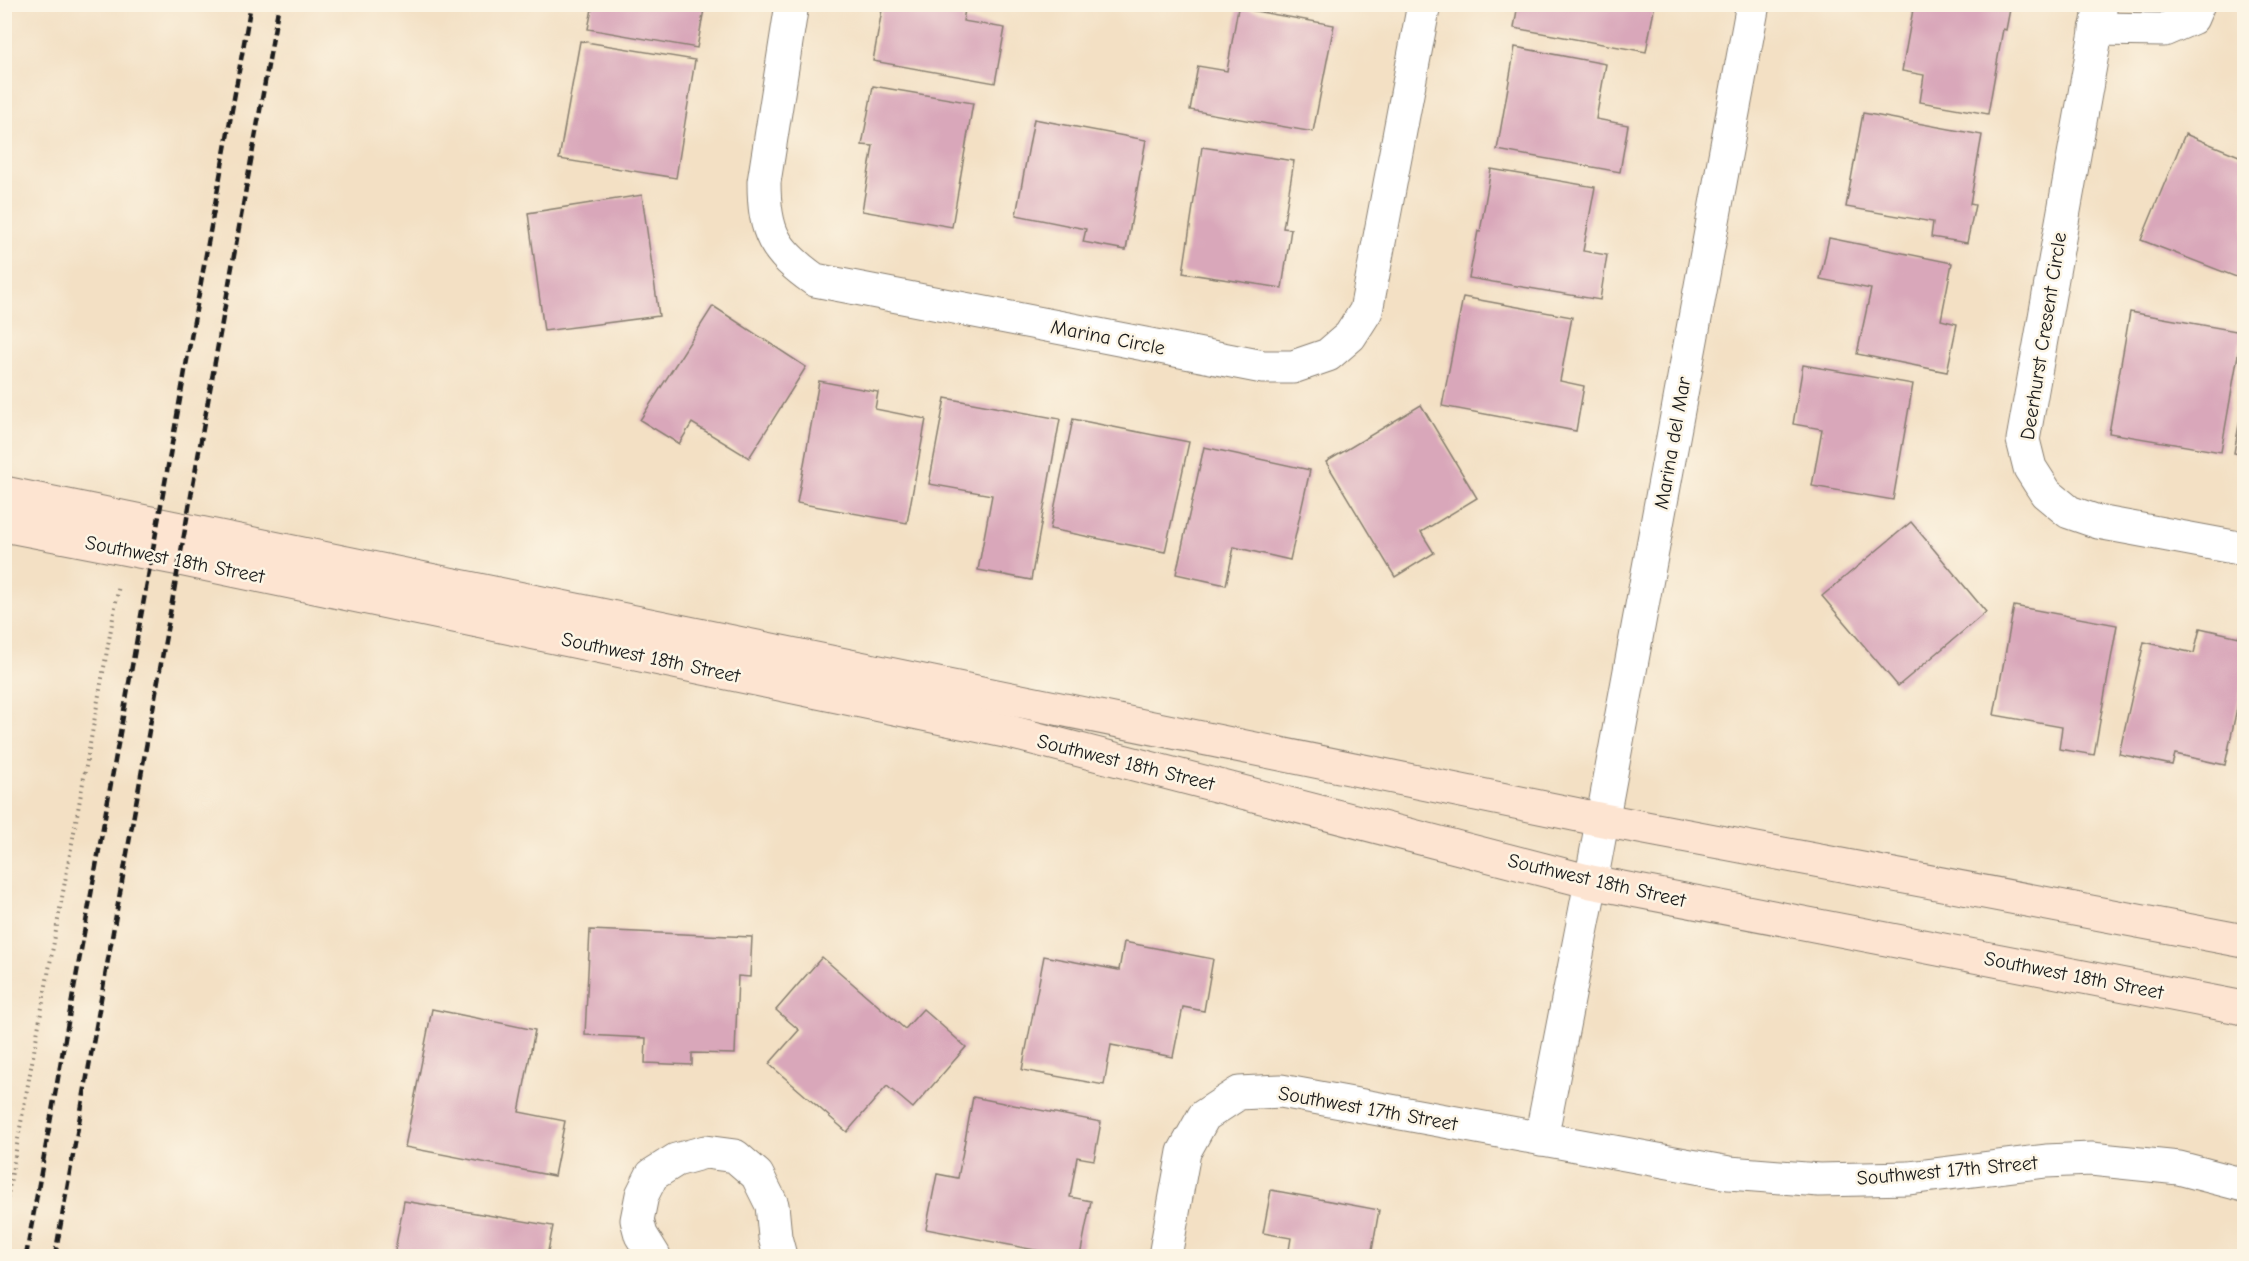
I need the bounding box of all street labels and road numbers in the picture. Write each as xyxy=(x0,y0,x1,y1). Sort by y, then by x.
street label: Deerhurst Cresent Circle xyxy=(2016,231,2071,442)
street label: Marina Circle xyxy=(1049,315,1167,360)
street label: Marina del Mar xyxy=(1650,375,1695,511)
street label: Southwest 18th Street xyxy=(83,531,268,588)
street label: Southwest 18th Street xyxy=(559,627,744,688)
street label: Southwest 18th Street xyxy=(1035,729,1218,796)
street label: Southwest 18th Street xyxy=(1506,849,1689,912)
street label: Southwest 18th Street xyxy=(1982,947,2167,1004)
street label: Southwest 17th Street xyxy=(1277,1081,1460,1136)
street label: Southwest 17th Street xyxy=(1856,1151,2040,1190)

